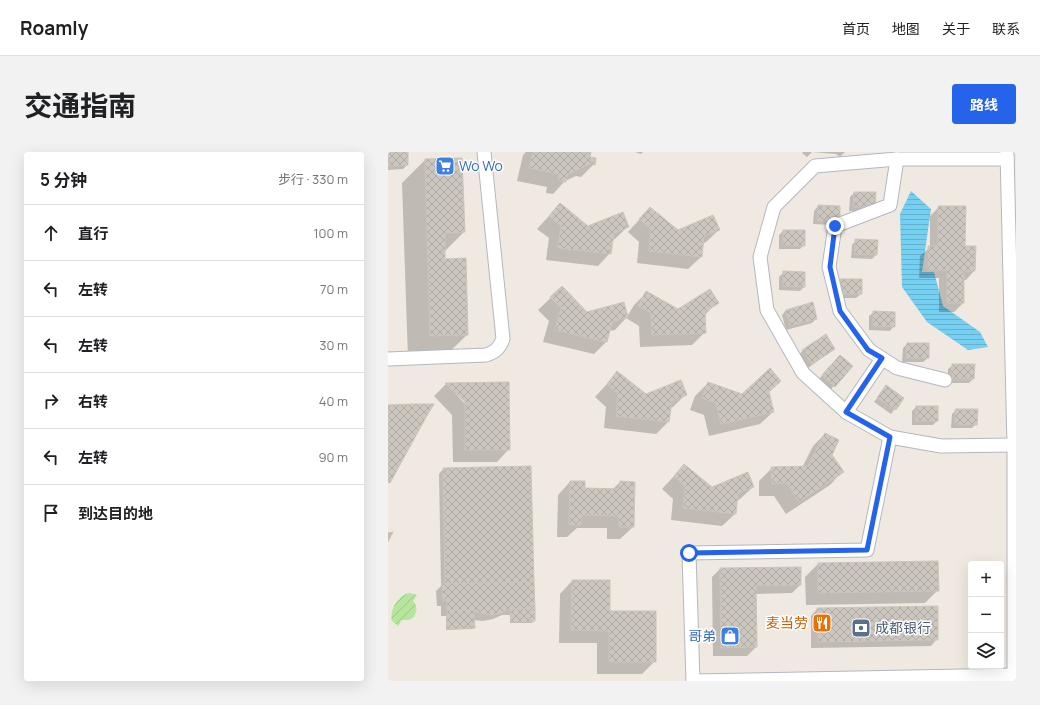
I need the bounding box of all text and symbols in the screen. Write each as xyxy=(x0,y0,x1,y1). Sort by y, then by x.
text: Roamly xyxy=(20,15,88,41)
text: 首页 xyxy=(842,19,870,38)
text: 地图 xyxy=(892,19,920,38)
text: 关于 xyxy=(942,19,970,38)
text: 联系 xyxy=(992,19,1020,38)
button: 路线 xyxy=(952,84,1016,124)
text: 交通指南 xyxy=(24,86,136,124)
supermarket icon: Wo Wo xyxy=(434,155,456,177)
place label: Wo Wo xyxy=(459,156,503,175)
text: 5 分钟 xyxy=(40,168,87,191)
text: 步行 · 330 m xyxy=(278,170,348,188)
route end xyxy=(826,217,844,235)
icon: ahead xyxy=(40,222,62,244)
text: 直行 xyxy=(78,223,108,244)
text: 100 m xyxy=(313,224,348,242)
icon: left xyxy=(40,278,62,300)
text: 左转 xyxy=(78,279,108,300)
text: 70 m xyxy=(320,280,348,298)
icon: left xyxy=(40,334,62,356)
text: 左转 xyxy=(78,335,108,356)
text: 30 m xyxy=(319,336,348,354)
icon: right xyxy=(40,390,62,412)
text: 右转 xyxy=(78,391,108,412)
text: 40 m xyxy=(319,392,348,410)
icon: left xyxy=(40,446,62,468)
text: 左转 xyxy=(78,447,108,468)
text: 90 m xyxy=(318,448,348,466)
icon: arrive xyxy=(40,502,62,524)
text: 到达目的地 xyxy=(78,503,153,524)
route start xyxy=(680,544,698,562)
map controls xyxy=(968,561,1004,669)
button: + xyxy=(968,561,1004,597)
button: − xyxy=(968,597,1004,633)
restaurant icon: 麦当劳 xyxy=(811,612,833,634)
place label: 麦当劳 xyxy=(766,613,808,632)
bank icon: 成都银行 xyxy=(850,617,872,639)
place label: 成都银行 xyxy=(875,618,931,637)
shop icon: 哥弟 xyxy=(719,625,741,647)
place label: 哥弟 xyxy=(688,626,716,645)
button: layers xyxy=(968,633,1004,669)

